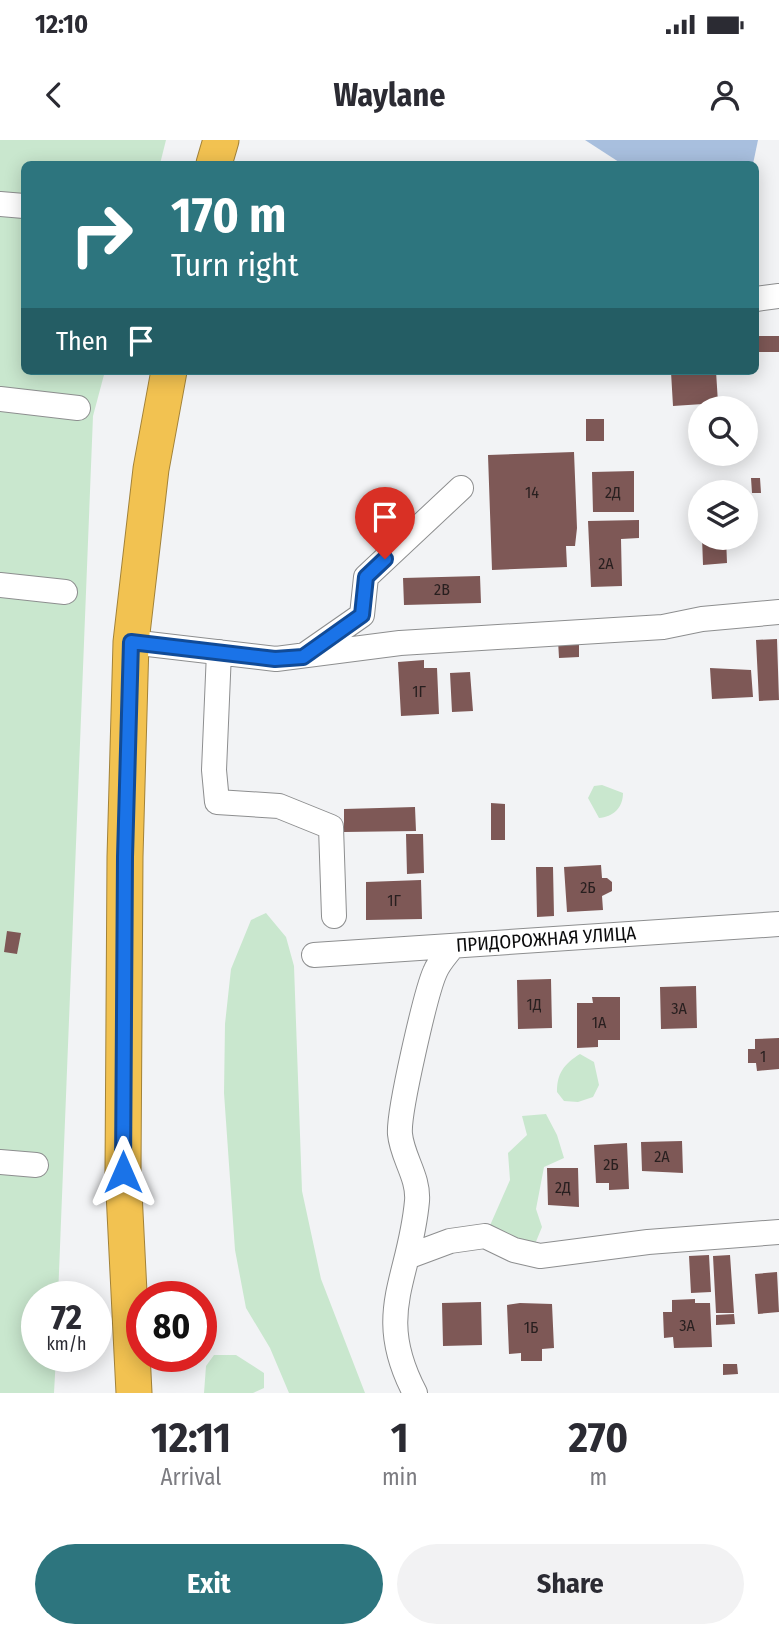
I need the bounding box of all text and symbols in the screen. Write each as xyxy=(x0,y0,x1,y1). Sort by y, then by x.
text: 12:10 xyxy=(35,9,88,40)
icon: back xyxy=(35,76,73,114)
text: Waylane xyxy=(334,76,445,114)
icon: person xyxy=(706,76,744,114)
text: 170 m xyxy=(171,186,287,245)
icon: right xyxy=(56,189,147,280)
text: Turn right xyxy=(171,246,298,284)
icon: arrive xyxy=(122,322,160,360)
text: Then xyxy=(56,326,108,357)
map controls xyxy=(688,396,758,550)
button: search xyxy=(688,396,758,466)
button: layers xyxy=(688,480,758,550)
house number: 14 xyxy=(525,483,539,502)
house number: 2Д xyxy=(605,483,621,502)
pin xyxy=(355,487,415,559)
icon: arrive xyxy=(366,498,404,536)
house number: 2А xyxy=(598,554,614,573)
house number: 2В xyxy=(434,580,450,599)
house number: 1Г xyxy=(412,682,426,701)
house number: 2Б xyxy=(580,878,596,897)
house number: 1Г xyxy=(387,891,401,910)
street label: ПРИДОРОЖНАЯ УЛИЦА xyxy=(455,921,637,957)
house number: 1Д xyxy=(526,995,542,1014)
house number: 3А xyxy=(671,999,687,1018)
house number: 1А xyxy=(592,1013,607,1032)
house number: 1 xyxy=(760,1047,766,1066)
position arrow xyxy=(86,1135,160,1209)
house number: 2А xyxy=(654,1147,670,1166)
house number: 2Б xyxy=(603,1155,619,1174)
house number: 2Д xyxy=(555,1178,571,1197)
speed limit sign: 80 xyxy=(126,1281,217,1372)
text: 72 xyxy=(51,1296,82,1338)
house number: 3А xyxy=(679,1316,695,1335)
house number: 1Б xyxy=(524,1318,538,1337)
text: km/h xyxy=(46,1333,87,1355)
text: 12:11 xyxy=(151,1413,231,1463)
text: 1 xyxy=(391,1413,409,1463)
text: 270 xyxy=(568,1413,628,1463)
text: Arrival xyxy=(160,1463,221,1491)
text: min xyxy=(382,1463,418,1491)
text: m xyxy=(589,1463,607,1491)
button: Exit xyxy=(35,1544,383,1624)
button: Share xyxy=(397,1544,744,1624)

